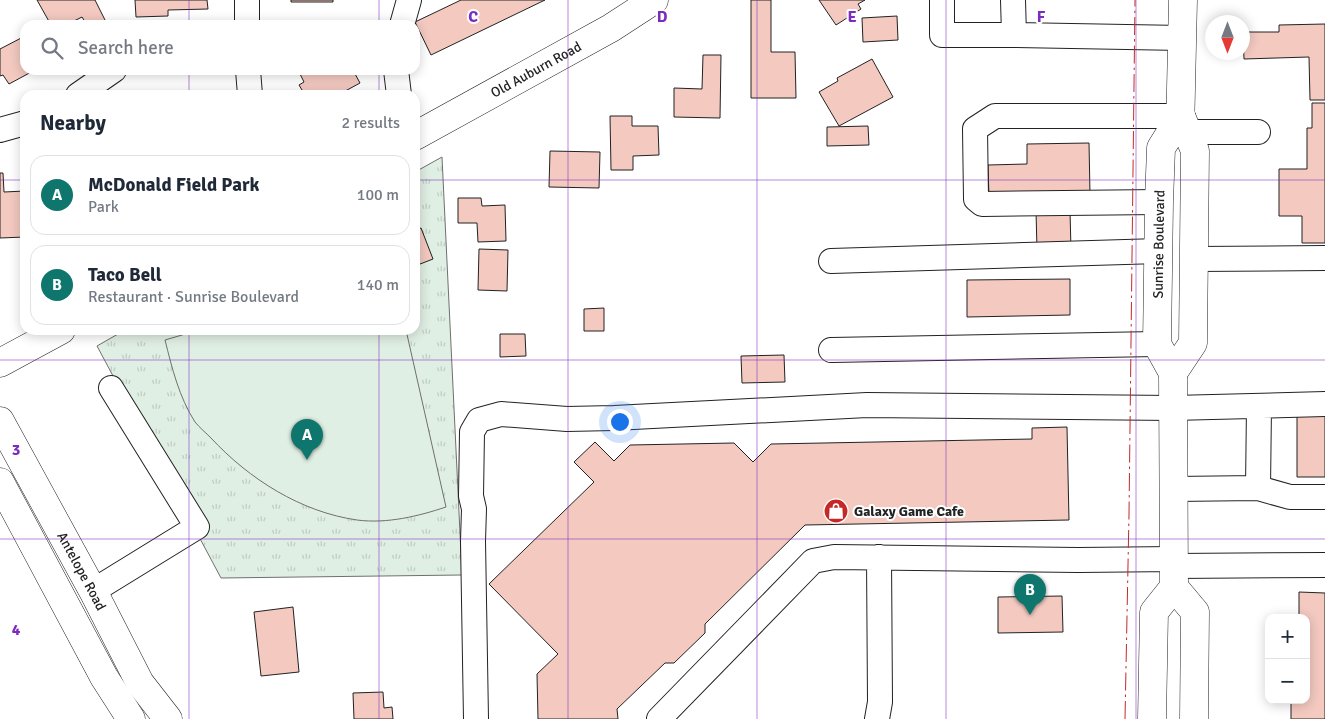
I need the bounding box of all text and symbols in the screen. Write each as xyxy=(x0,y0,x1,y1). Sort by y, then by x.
text: C xyxy=(468,7,478,27)
text: D xyxy=(657,7,668,27)
text: E xyxy=(847,7,857,27)
text: F xyxy=(1037,7,1046,27)
north arrow xyxy=(1205,15,1250,60)
search box xyxy=(20,20,420,75)
icon: search xyxy=(38,34,66,62)
text: Search here xyxy=(78,36,174,60)
street label: Old Auburn Road xyxy=(488,38,584,102)
text: Nearby xyxy=(40,110,106,136)
text: 2 results xyxy=(341,113,400,133)
text: McDonald Field Park xyxy=(88,173,259,197)
text: A xyxy=(52,185,62,205)
text: 100 m xyxy=(357,185,399,205)
street label: Sunrise Boulevard xyxy=(1150,190,1168,299)
text: Park xyxy=(88,197,119,217)
text: Taco Bell xyxy=(88,263,162,287)
text: B xyxy=(52,275,62,295)
text: 140 m xyxy=(357,275,399,295)
text: Restaurant · Sunrise Boulevard xyxy=(88,287,299,307)
your location xyxy=(607,409,633,435)
pin: A xyxy=(291,419,323,460)
text: 3 xyxy=(12,440,20,460)
shop icon: Galaxy Game Cafe xyxy=(823,498,849,524)
place label: Galaxy Game Cafe xyxy=(854,503,964,520)
street label: Antelope Road xyxy=(53,529,110,613)
pin: B xyxy=(1014,574,1046,615)
map controls xyxy=(1265,614,1310,704)
button: + xyxy=(1265,614,1310,659)
text: 4 xyxy=(12,620,21,640)
button: − xyxy=(1265,659,1310,704)

